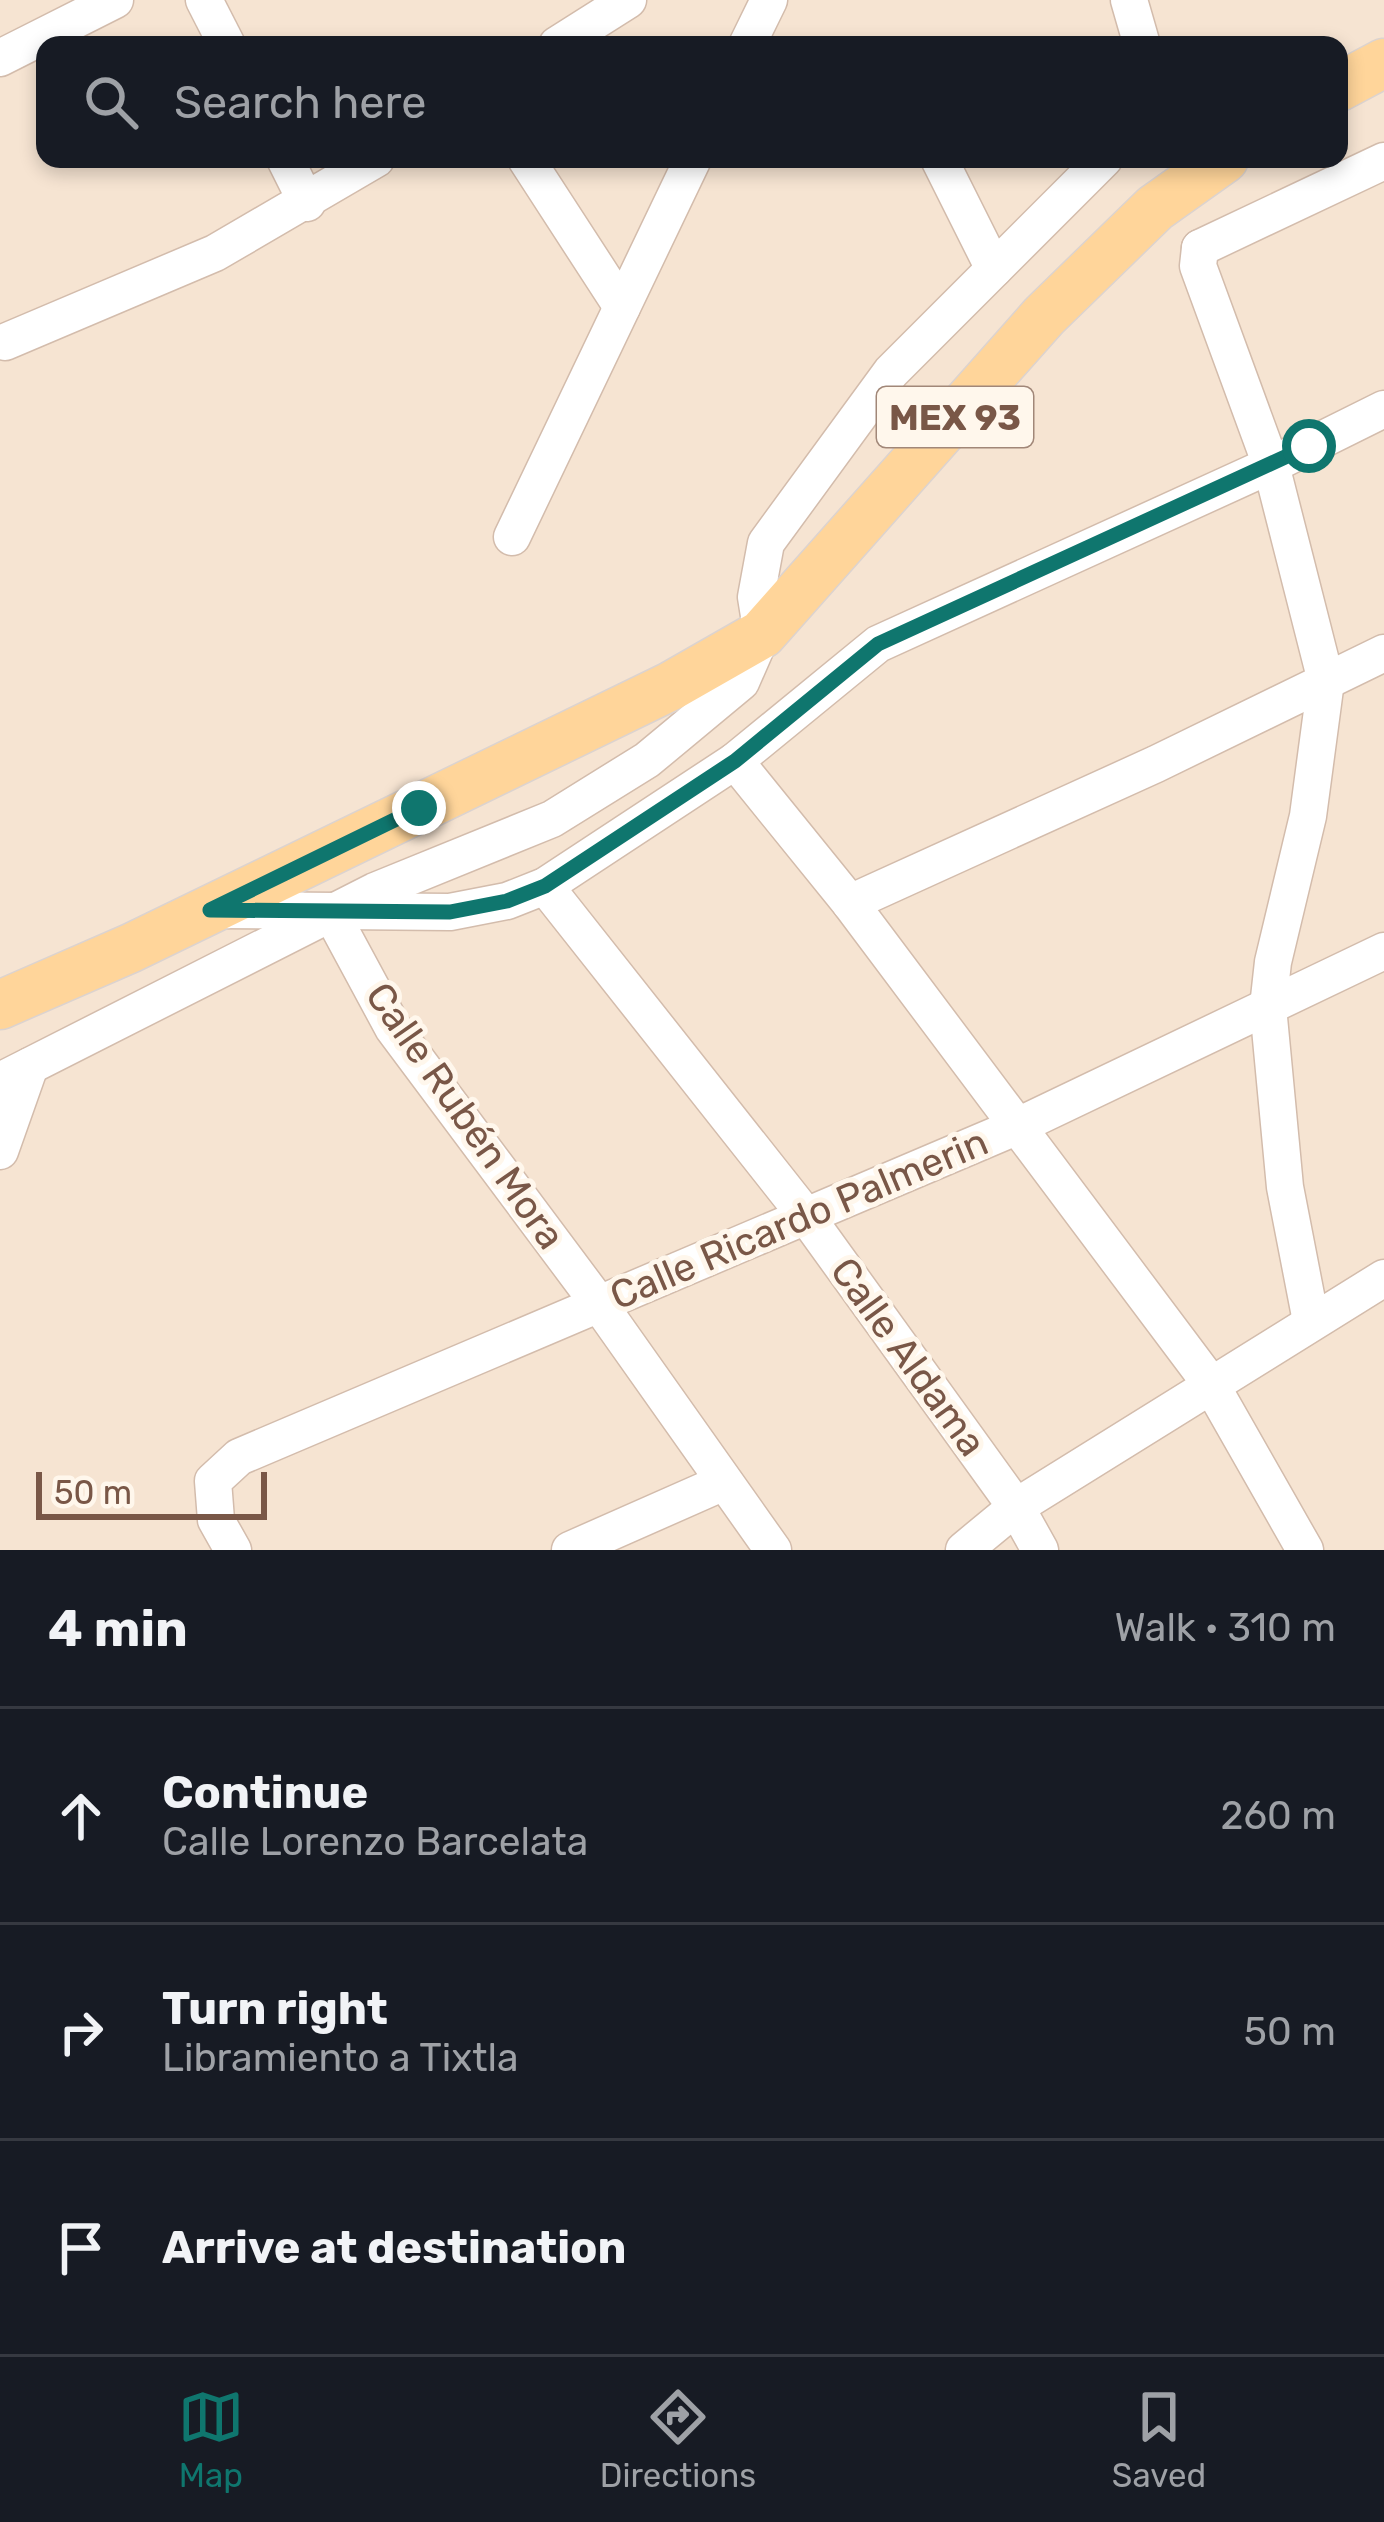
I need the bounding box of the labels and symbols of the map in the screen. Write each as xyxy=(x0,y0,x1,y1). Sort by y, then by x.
road number: MEX 93 xyxy=(877,387,1033,447)
route start xyxy=(1282,419,1336,473)
route end xyxy=(392,781,446,835)
street label: Calle Rubén Mora xyxy=(356,974,574,1258)
street label: Calle Ricardo Palmerin xyxy=(603,1119,995,1319)
street label: Calle Aldama xyxy=(821,1249,995,1465)
scale bar xyxy=(36,1466,267,1519)

